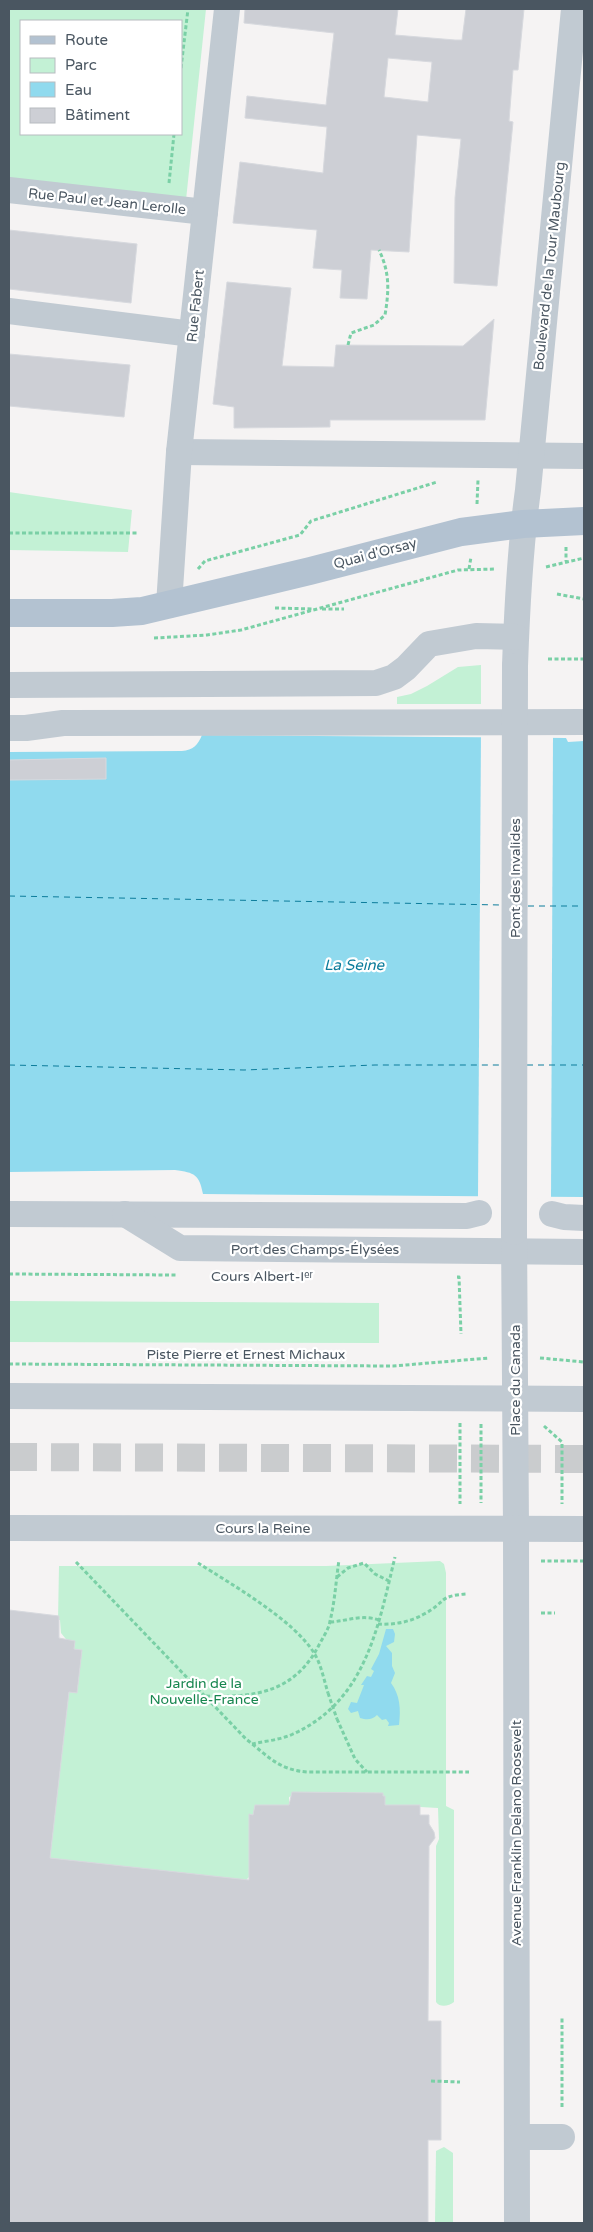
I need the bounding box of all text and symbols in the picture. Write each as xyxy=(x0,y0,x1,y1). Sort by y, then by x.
legend xyxy=(20,20,182,135)
text: Route xyxy=(65,31,108,49)
text: Parc xyxy=(65,56,97,74)
text: Eau xyxy=(65,81,92,99)
text: Bâtiment xyxy=(65,106,130,124)
street label: Boulevard de la Tour Maubourg xyxy=(530,161,569,371)
street label: Rue Paul et Jean Lerolle xyxy=(27,185,187,218)
street label: Rue Fabert xyxy=(183,268,208,343)
street label: Quai d'Orsay xyxy=(332,534,419,573)
street label: Pont des Invalides xyxy=(507,818,524,938)
water label: La Seine xyxy=(324,956,386,974)
street label: Port des Champs-Élysées xyxy=(231,1241,400,1258)
street label: Cours Albert-Iᵉʳ xyxy=(211,1268,314,1285)
street label: Place du Canada xyxy=(507,1324,524,1436)
street label: Piste Pierre et Ernest Michaux xyxy=(147,1346,345,1363)
street label: Cours la Reine xyxy=(215,1520,311,1537)
park label: Jardin de la Nouvelle-France xyxy=(149,1675,259,1708)
street label: Avenue Franklin Delano Roosevelt xyxy=(508,1719,525,1946)

